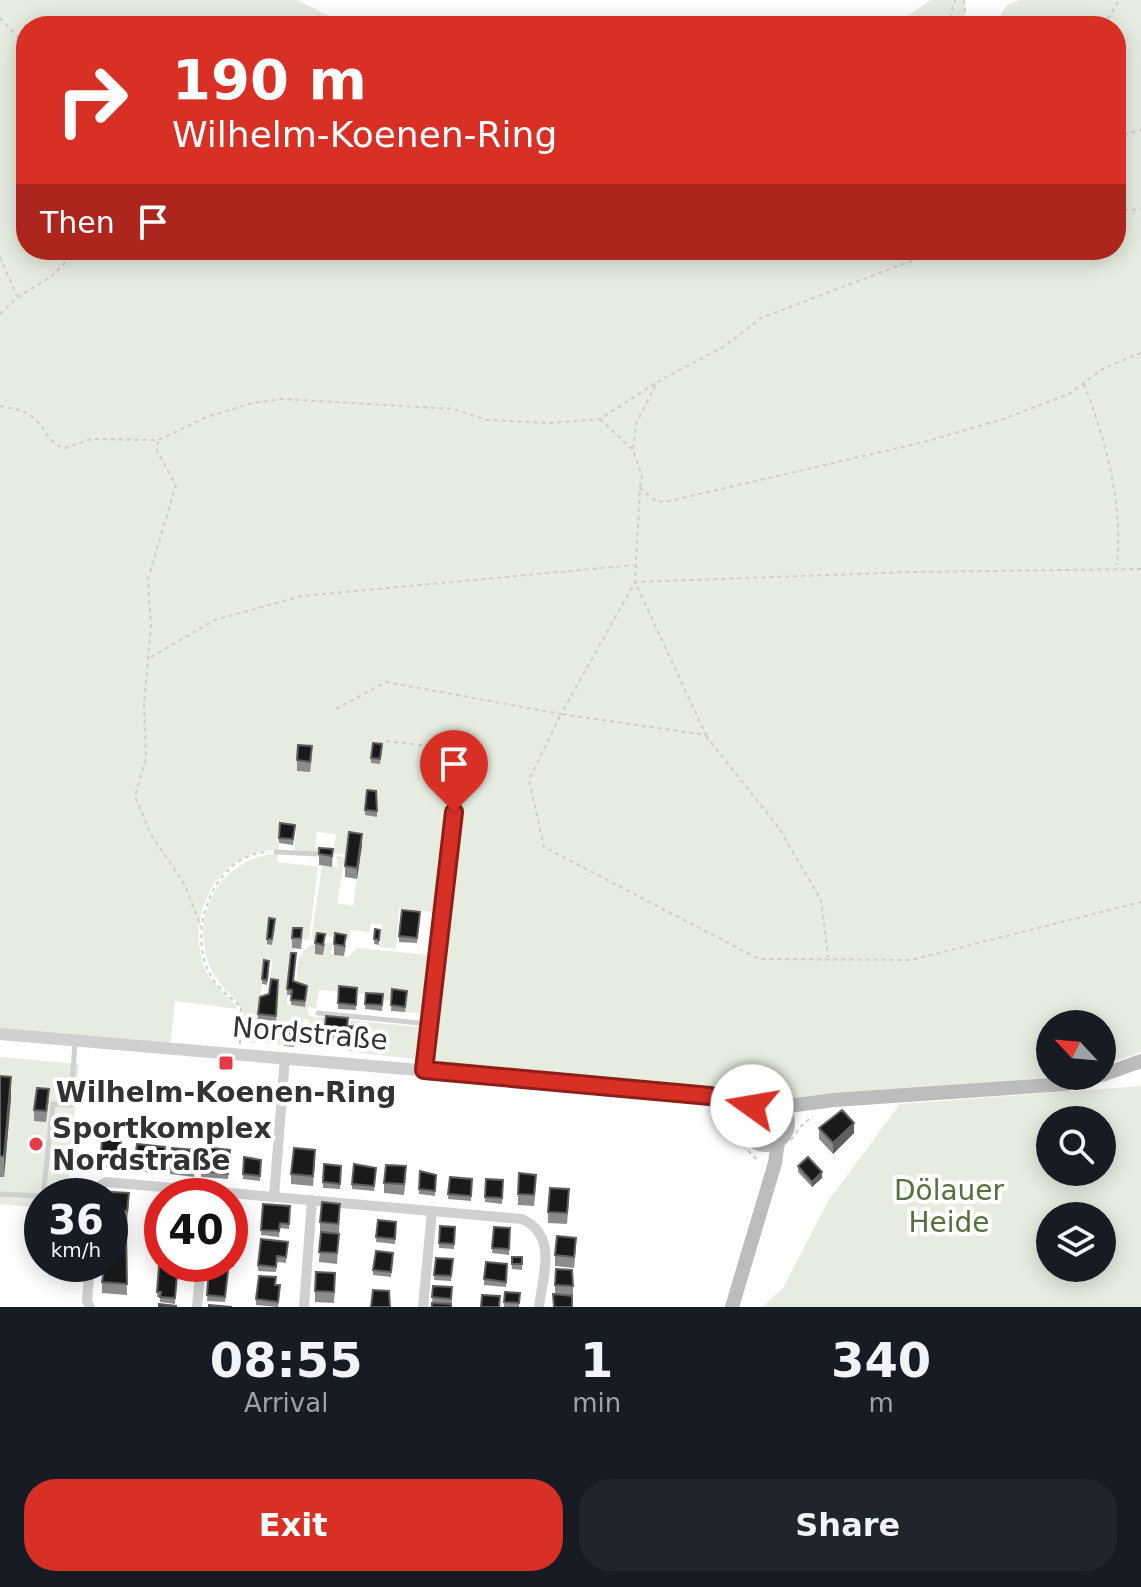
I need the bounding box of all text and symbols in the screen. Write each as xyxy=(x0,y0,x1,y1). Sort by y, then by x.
text: 190 m xyxy=(172,47,367,112)
icon: right xyxy=(40,48,144,152)
text: Wilhelm-Koenen-Ring xyxy=(172,114,557,155)
icon: arrive xyxy=(131,200,175,244)
text: Then xyxy=(40,205,115,240)
pin xyxy=(420,730,488,812)
icon: arrive xyxy=(432,742,476,786)
street label: Nordstraße xyxy=(231,1010,389,1057)
north arrow xyxy=(1036,1010,1116,1090)
map controls xyxy=(1036,1010,1116,1282)
marker: Wilhelm-Koenen-Ring xyxy=(217,1054,235,1072)
position arrow xyxy=(710,1064,794,1148)
place label: Wilhelm-Koenen-Ring xyxy=(56,1076,396,1109)
button: search xyxy=(1036,1106,1116,1186)
place label: Sportkomplex Nordstraße xyxy=(52,1112,272,1177)
marker: Sportkomplex Nordstraße xyxy=(27,1135,45,1153)
park label: Dölauer Heide xyxy=(894,1174,1005,1239)
speed limit sign: 40 xyxy=(144,1178,248,1282)
text: 36 xyxy=(48,1197,104,1243)
button: layers xyxy=(1036,1202,1116,1282)
text: km/h xyxy=(51,1238,101,1262)
text: 08:55 xyxy=(210,1332,363,1388)
text: 1 xyxy=(580,1332,613,1388)
text: 340 xyxy=(831,1332,931,1388)
text: Arrival xyxy=(244,1388,328,1418)
text: min xyxy=(572,1388,621,1418)
text: m xyxy=(868,1388,894,1418)
button: Exit xyxy=(24,1479,563,1571)
button: Share xyxy=(579,1479,1117,1571)

